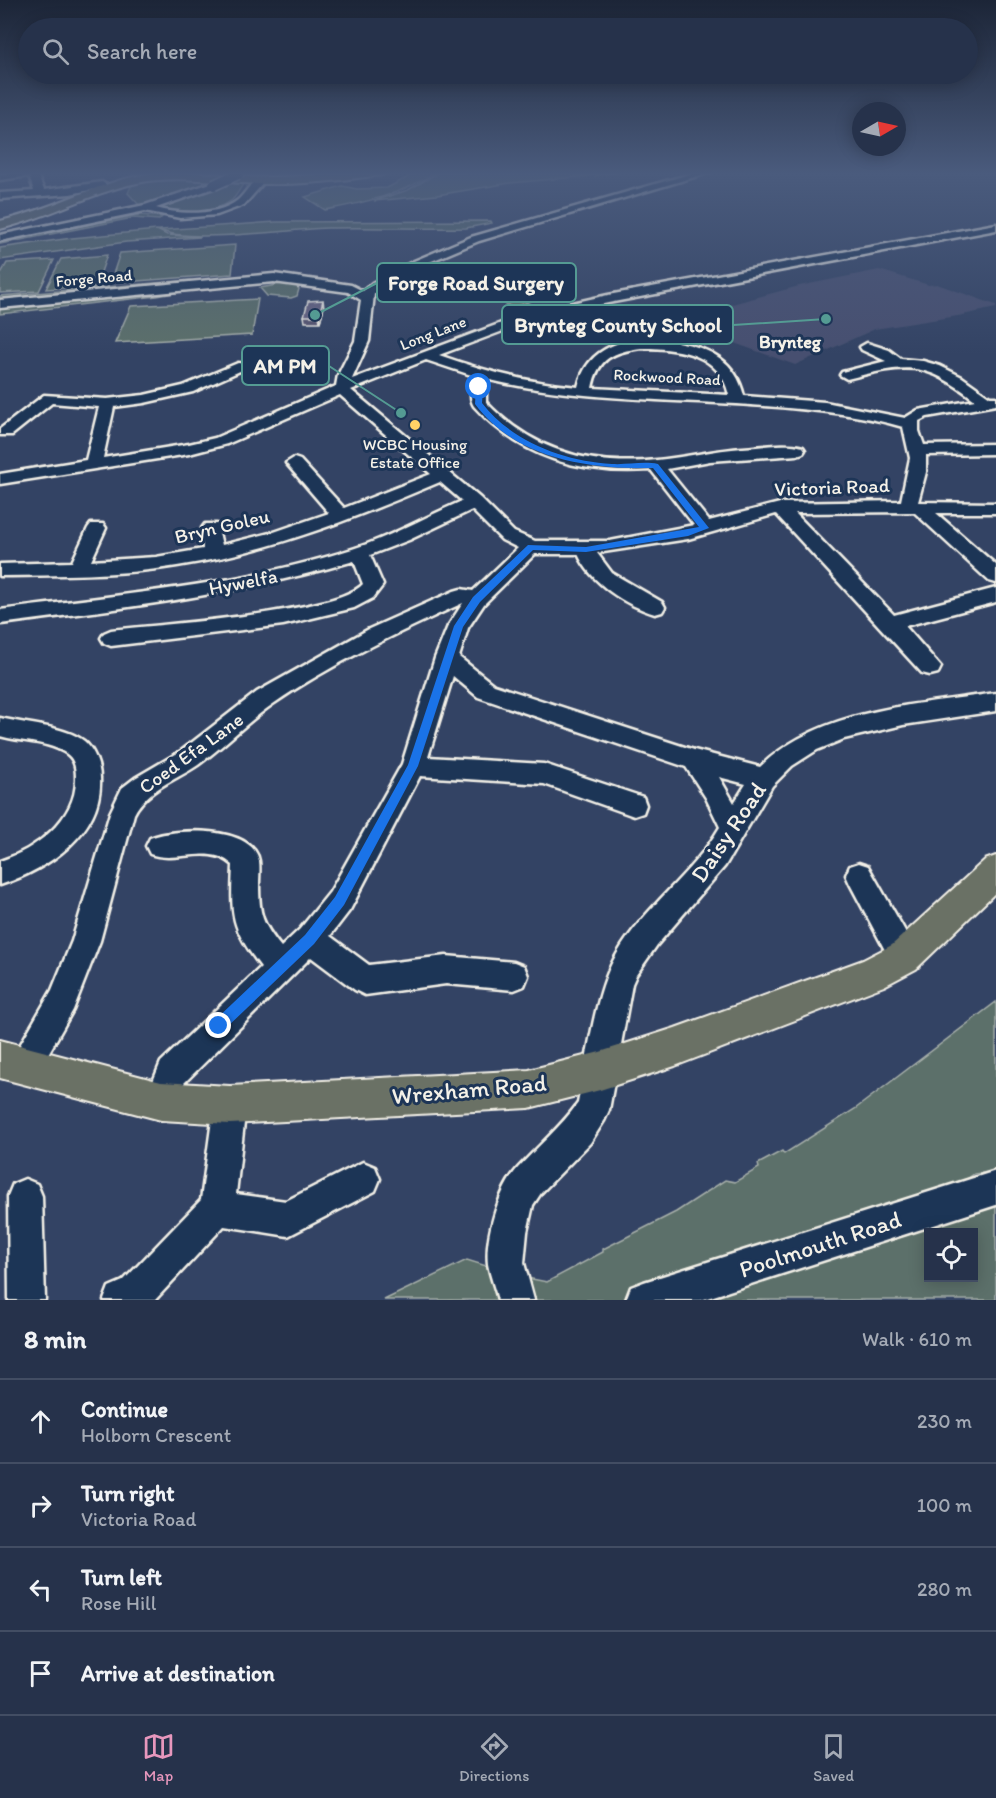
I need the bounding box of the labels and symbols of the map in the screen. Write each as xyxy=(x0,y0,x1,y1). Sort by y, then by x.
north arrow xyxy=(852,102,906,156)
callout: Forge Road Surgery xyxy=(377,263,576,302)
street label: Forge Road xyxy=(55,265,133,291)
text: Forge Road Surgery xyxy=(388,270,564,296)
callout: Brynteg County School xyxy=(502,305,733,344)
street label: Long Lane xyxy=(397,312,469,354)
text: Brynteg County School xyxy=(514,312,723,338)
district label: Brynteg xyxy=(759,331,822,353)
callout: AM PM xyxy=(242,346,329,385)
text: AM PM xyxy=(252,353,317,378)
street label: Rockwood Road xyxy=(613,365,721,389)
route start xyxy=(465,373,491,399)
marker: WCBC Housing Estate Office xyxy=(408,418,422,432)
place label: WCBC Housing Estate Office xyxy=(363,435,468,472)
street label: Victoria Road xyxy=(774,473,890,501)
street label: Bryn Goleu xyxy=(172,503,272,549)
street label: Hywelfa xyxy=(207,564,280,600)
street label: Coed Efa Lane xyxy=(134,707,248,799)
street label: Daisy Road xyxy=(684,776,772,888)
route end xyxy=(205,1012,231,1038)
street label: Wrexham Road xyxy=(391,1068,548,1110)
street label: Poolmouth Road xyxy=(735,1204,905,1284)

